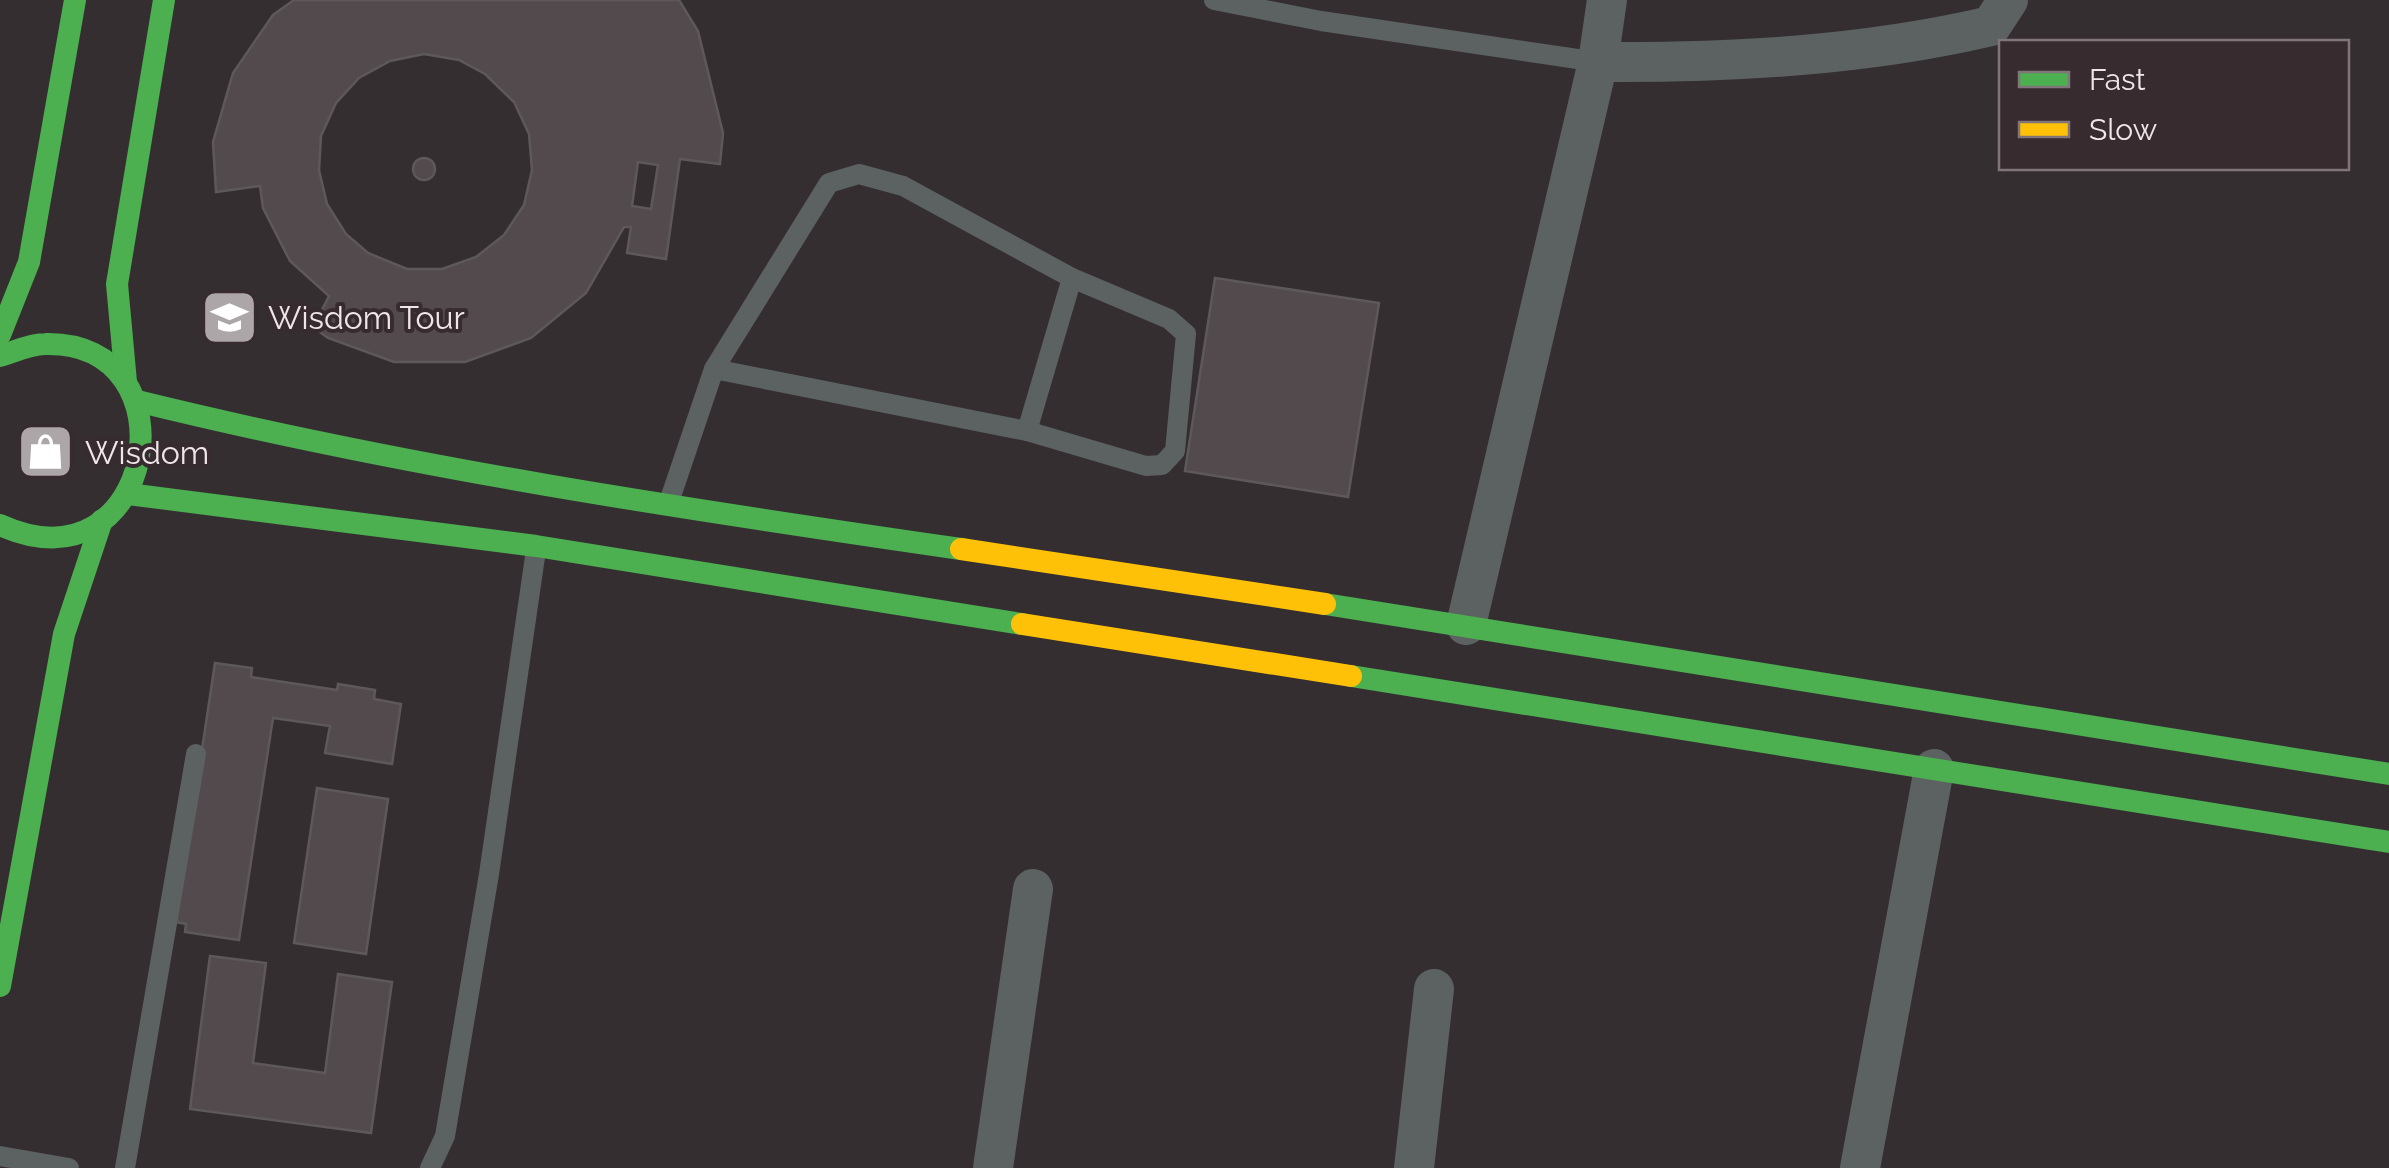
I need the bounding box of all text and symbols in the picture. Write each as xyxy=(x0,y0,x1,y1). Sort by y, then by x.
legend xyxy=(1999,40,2349,170)
text: Fast xyxy=(2089,62,2146,97)
text: Slow xyxy=(2089,112,2157,147)
school or university icon: Wisdom Tour xyxy=(199,287,259,347)
place label: Wisdom Tour xyxy=(268,299,465,336)
shop icon: Wisdom xyxy=(16,422,76,482)
place label: Wisdom xyxy=(85,434,209,471)

